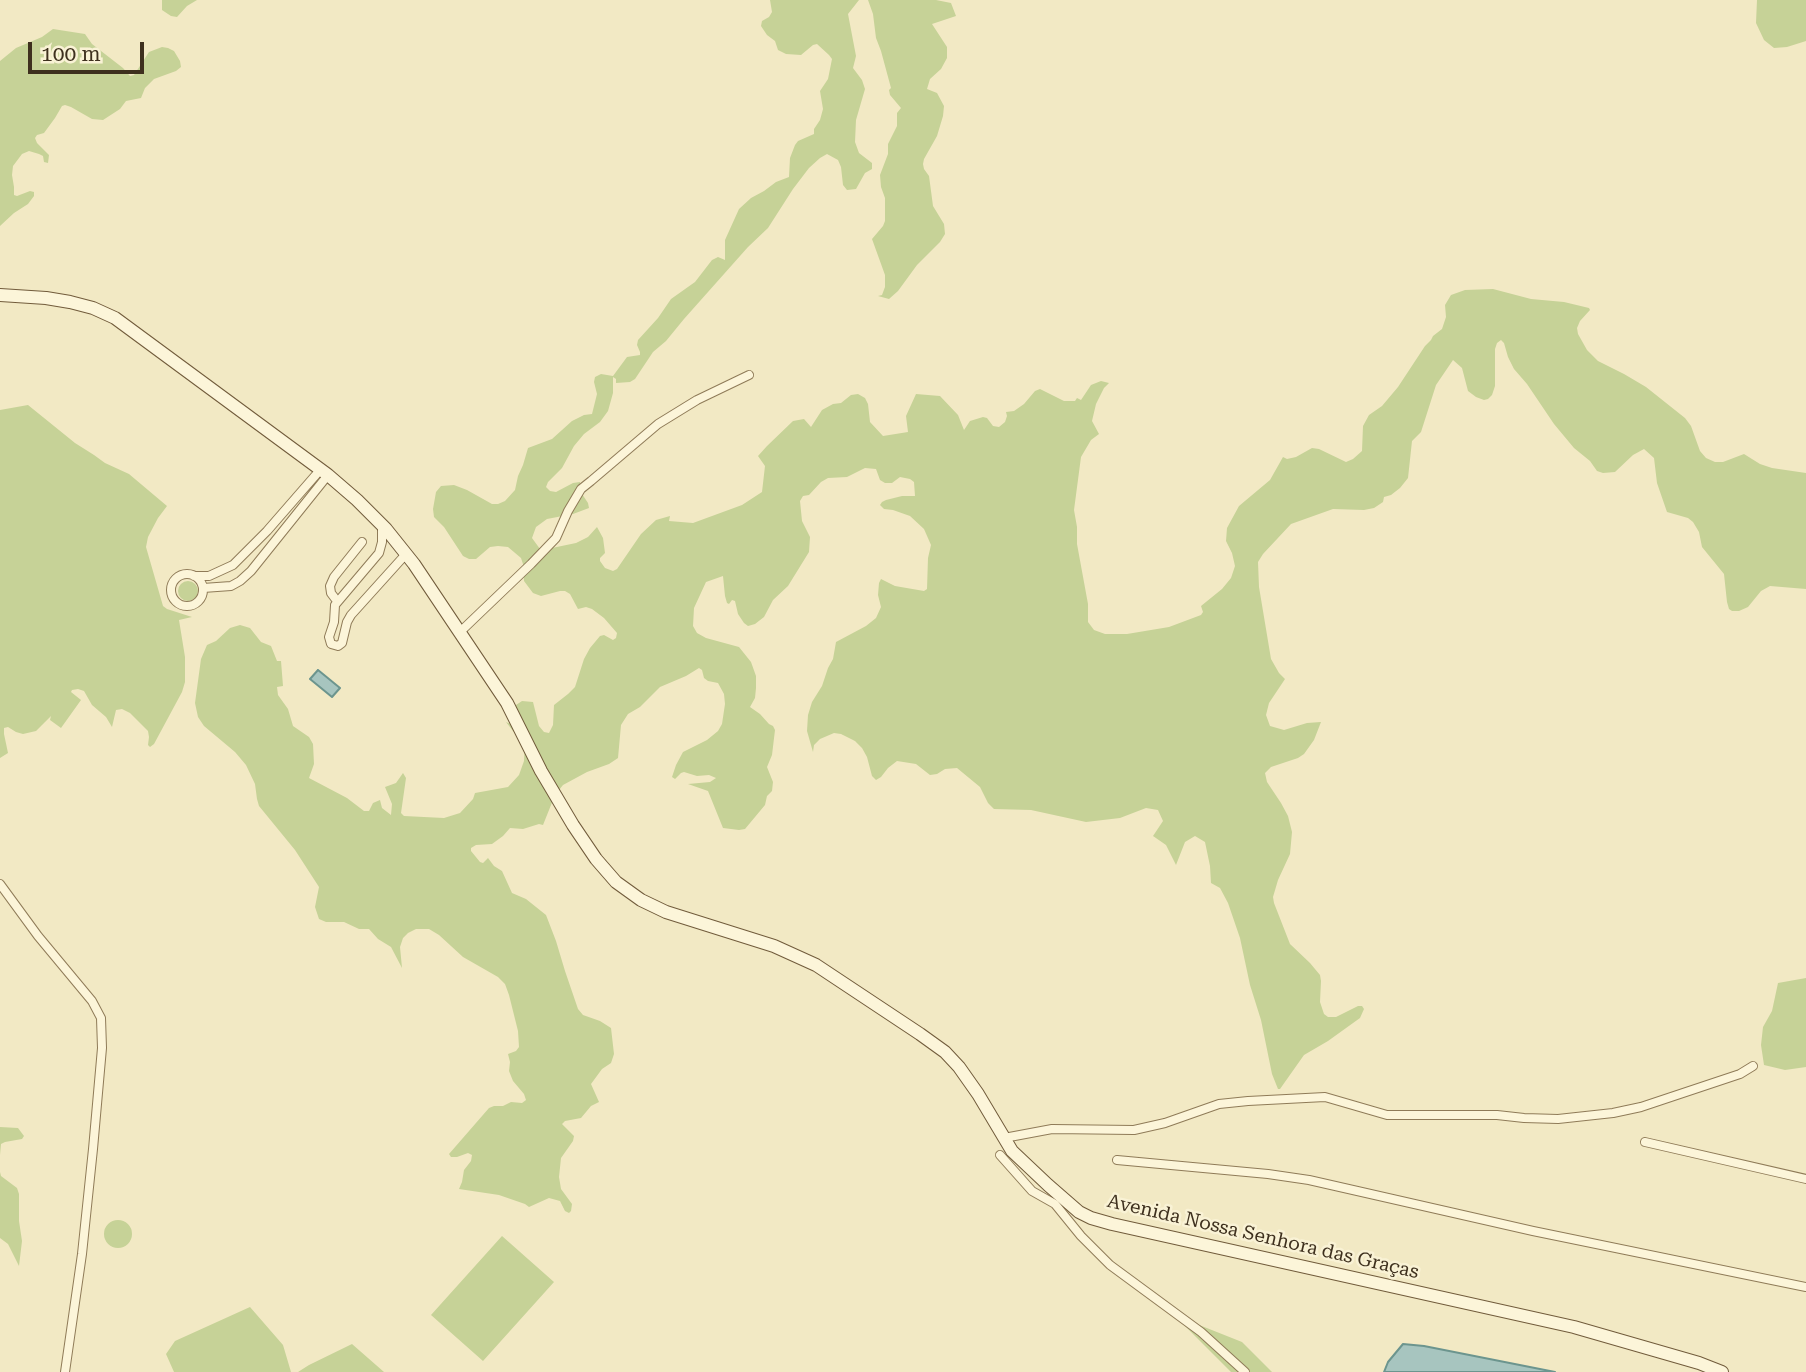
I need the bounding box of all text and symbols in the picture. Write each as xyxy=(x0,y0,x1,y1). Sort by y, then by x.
scale bar xyxy=(32,28,147,72)
text: 100 m xyxy=(41,42,101,66)
street label: Avenida Nossa Senhora das Graças xyxy=(1105,1190,1421,1284)

